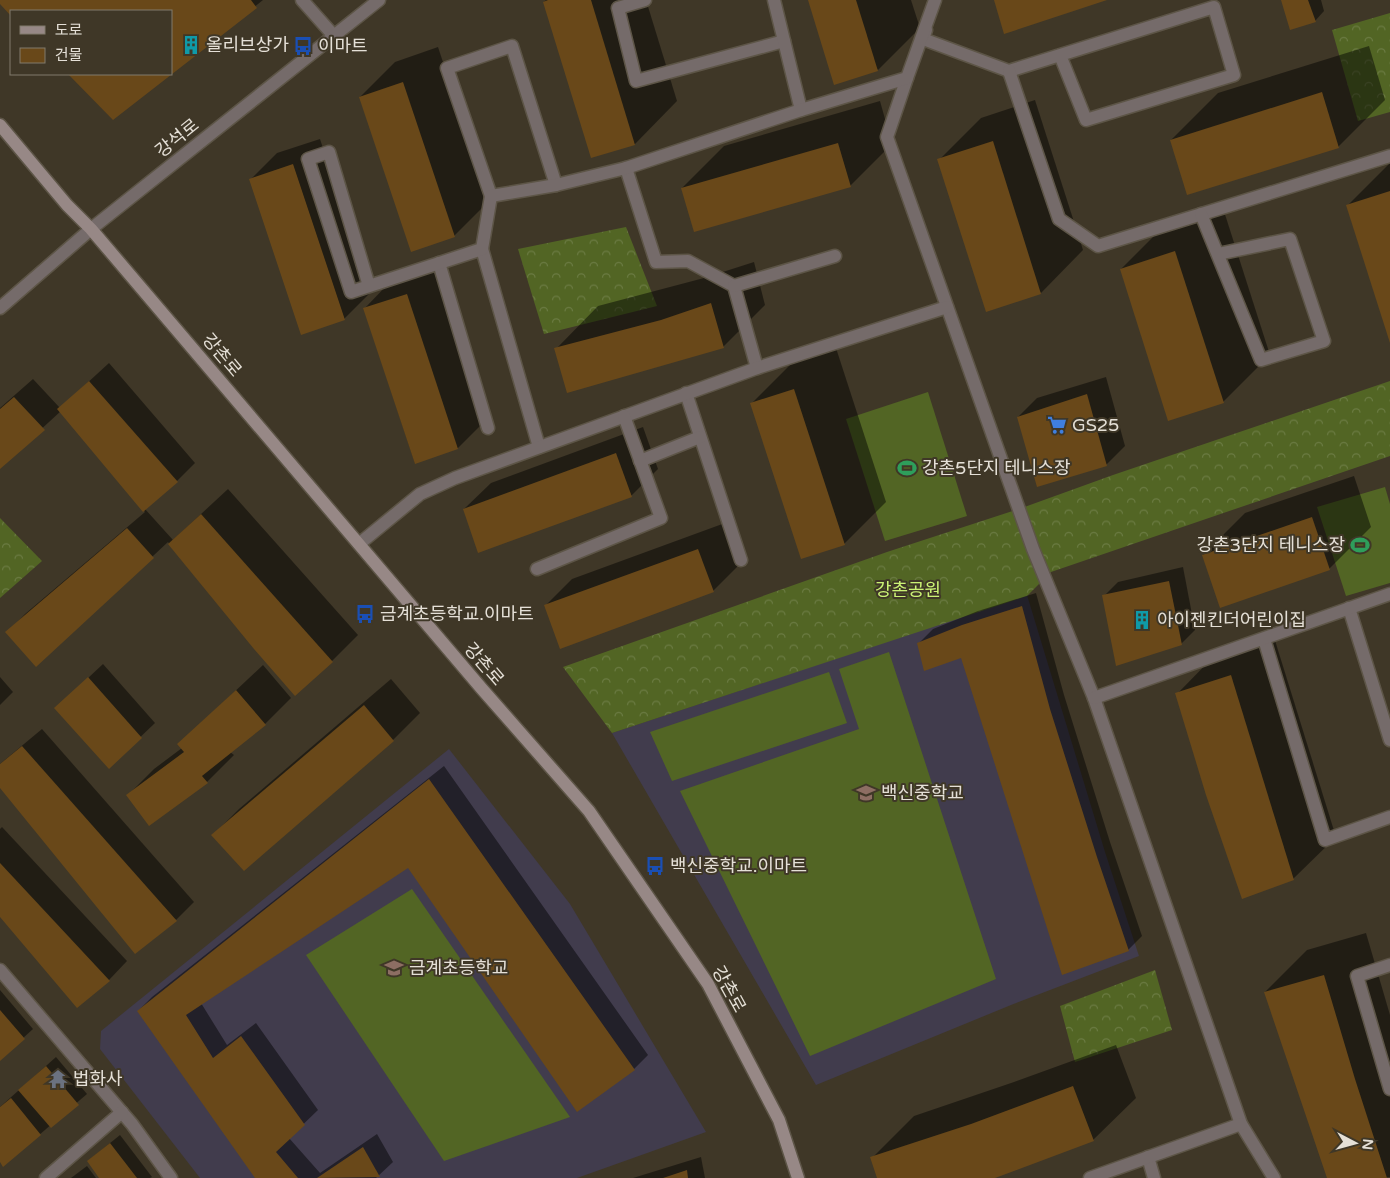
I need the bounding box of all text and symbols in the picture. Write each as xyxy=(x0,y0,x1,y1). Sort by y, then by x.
legend xyxy=(10,10,172,75)
text: 도로 xyxy=(55,21,83,39)
building icon: 올리브상가 xyxy=(180,34,202,56)
place label: 올리브상가 xyxy=(206,34,289,56)
bus stop icon: 이마트 xyxy=(292,35,314,57)
place label: 이마트 xyxy=(318,35,368,57)
text: 건물 xyxy=(55,46,83,64)
street label: 강석로 xyxy=(151,114,203,162)
street label: 강촌로 xyxy=(198,329,246,381)
supermarket icon: GS25 xyxy=(1046,414,1068,436)
place label: GS25 xyxy=(1072,414,1119,436)
sports icon: 강촌5단지 테니스장 xyxy=(896,457,918,479)
place label: 강촌5단지 테니스장 xyxy=(922,457,1070,479)
place label: 강촌3단지 테니스장 xyxy=(1197,534,1345,556)
sports icon: 강촌3단지 테니스장 xyxy=(1349,534,1371,556)
park label: 강촌공원 xyxy=(875,579,941,601)
bus stop icon: 금계초등학교.이마트 xyxy=(354,603,376,625)
place label: 금계초등학교.이마트 xyxy=(380,603,534,625)
building icon: 아이젠킨더어린이집 xyxy=(1131,609,1153,631)
place label: 아이젠킨더어린이집 xyxy=(1157,609,1306,631)
street label: 강촌로 xyxy=(459,638,509,690)
school or university icon: 백신중학교 xyxy=(855,782,877,804)
place label: 백신중학교 xyxy=(881,782,964,804)
bus stop icon: 백신중학교.이마트 xyxy=(644,855,666,877)
place label: 백신중학교.이마트 xyxy=(670,855,807,877)
school or university icon: 금계초등학교 xyxy=(383,957,405,979)
place label: 금계초등학교 xyxy=(409,957,508,979)
street label: 강촌로 xyxy=(707,962,751,1016)
temple icon: 법화사 xyxy=(47,1068,69,1090)
place label: 법화사 xyxy=(73,1068,123,1090)
north arrow xyxy=(1330,1118,1380,1168)
text: N xyxy=(1358,1138,1376,1151)

